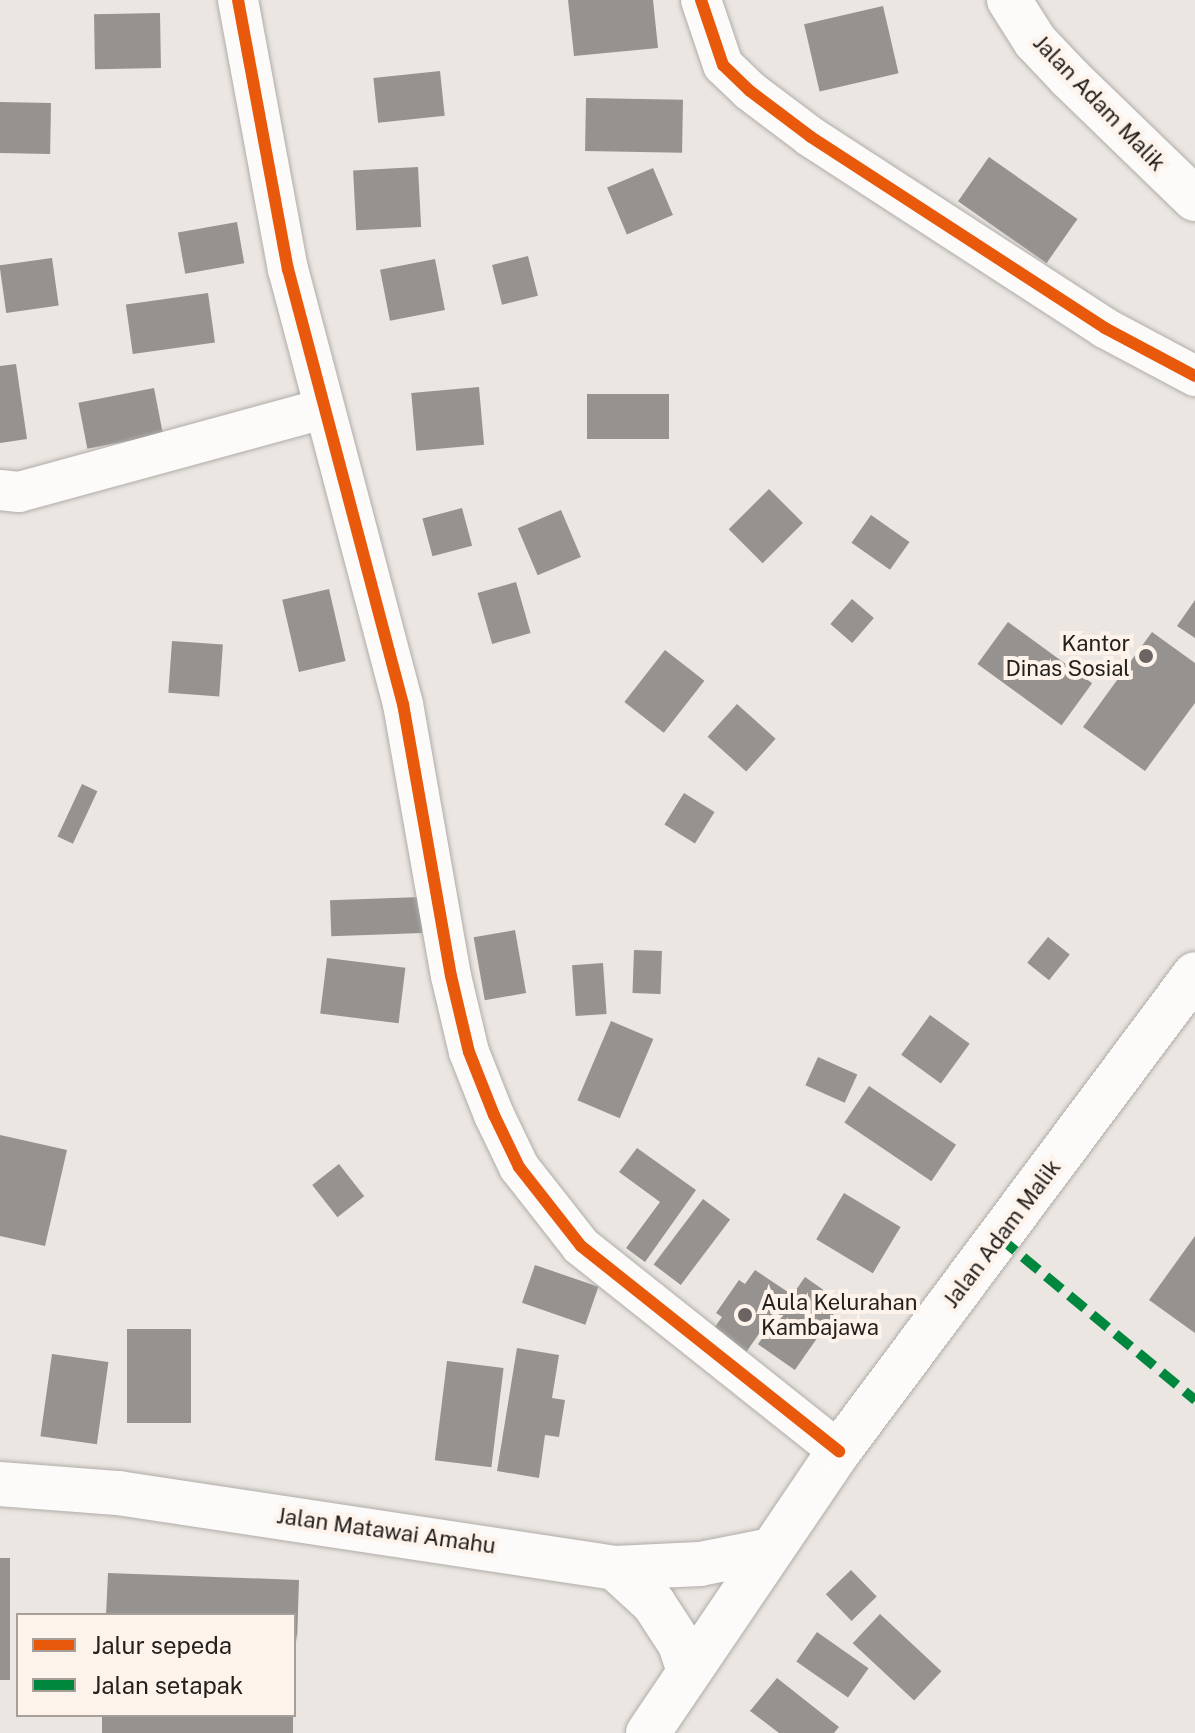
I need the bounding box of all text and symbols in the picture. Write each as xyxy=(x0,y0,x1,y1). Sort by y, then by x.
street label: Jalan Adam Malik xyxy=(1027,30,1171,176)
place label: Kantor Dinas Sosial xyxy=(1005,630,1130,682)
marker: Kantor Dinas Sosial xyxy=(1137,647,1155,665)
street label: Jalan Adam Malik xyxy=(938,1155,1066,1313)
place label: Aula Kelurahan Kambajawa xyxy=(761,1289,917,1340)
marker: Aula Kelurahan Kambajawa xyxy=(736,1306,754,1324)
street label: Jalan Matawai Amahu xyxy=(275,1503,497,1559)
legend xyxy=(16,1613,296,1717)
text: Jalur sepeda xyxy=(92,1631,232,1659)
text: Jalan setapak xyxy=(92,1671,243,1699)

